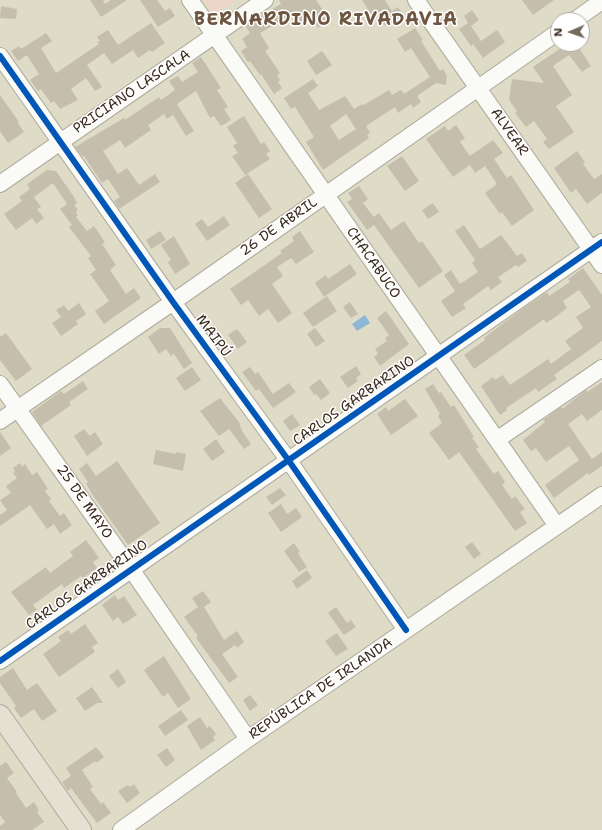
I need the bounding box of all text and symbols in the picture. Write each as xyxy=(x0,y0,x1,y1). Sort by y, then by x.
district label: BERNARDINO RIVADAVIA xyxy=(194,9,458,31)
north arrow xyxy=(550,12,590,52)
text: N xyxy=(551,28,566,37)
street label: PRICIANO LASCALA xyxy=(70,47,194,137)
street label: ALVEAR xyxy=(487,105,531,159)
street label: 26 DE ABRIL xyxy=(237,194,321,260)
street label: CHACABUCO xyxy=(342,224,404,302)
street label: MAIPÚ xyxy=(192,312,234,360)
street label: CARLOS GARBARINO xyxy=(290,353,418,449)
street label: 25 DE MAYO xyxy=(52,462,116,542)
street label: CARLOS GARBARINO xyxy=(23,537,151,633)
street label: REPÚBLICA DE IRLANDA xyxy=(246,635,396,743)

